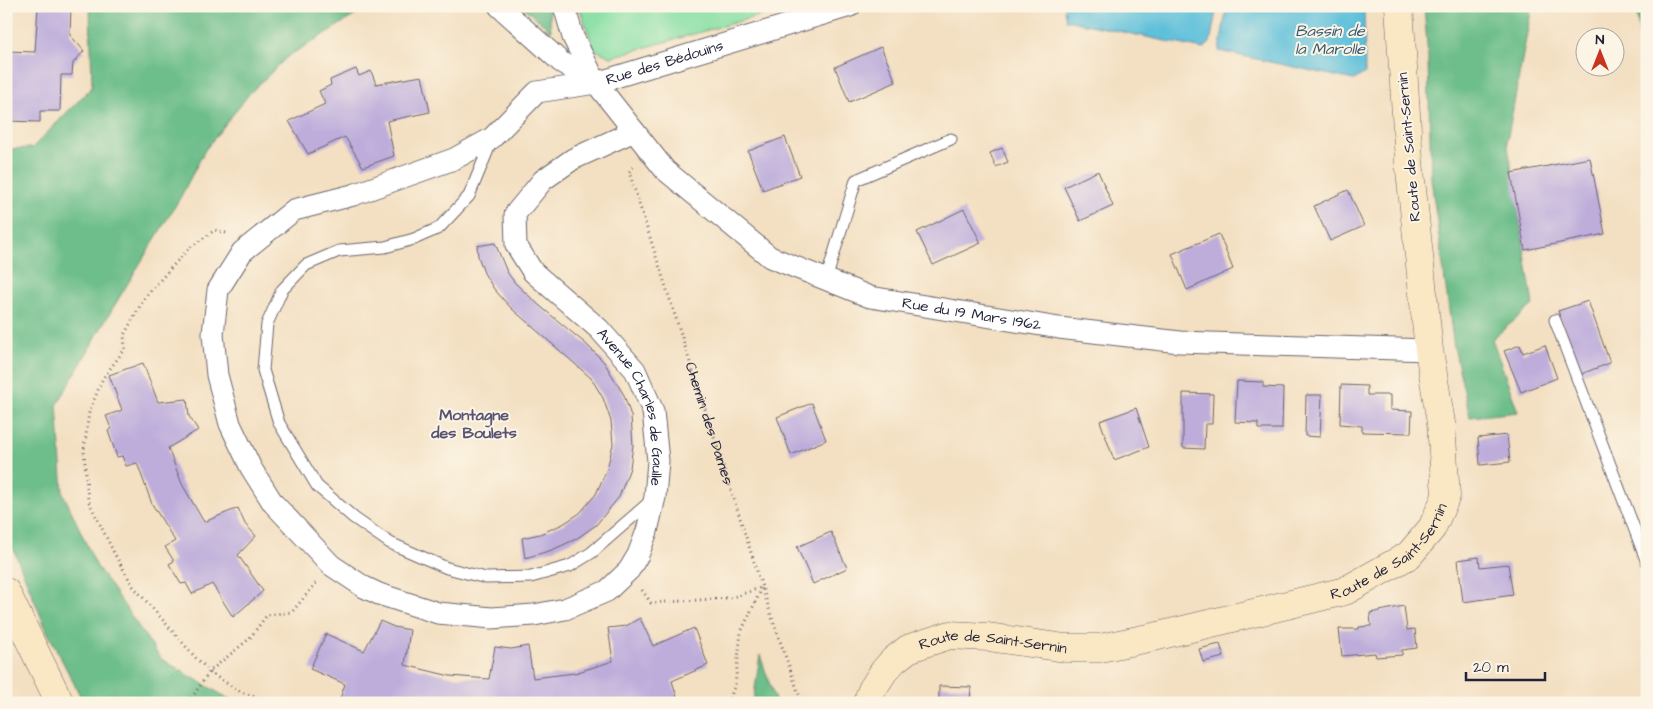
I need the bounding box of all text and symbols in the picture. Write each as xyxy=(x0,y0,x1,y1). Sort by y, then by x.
water label: Bassin de la Marolle xyxy=(1295,20,1366,60)
north arrow xyxy=(1576,28,1626,78)
text: N xyxy=(1596,30,1605,50)
street label: Rue des Bédouins xyxy=(603,34,726,90)
street label: Route de Saint-Sernin xyxy=(1392,71,1426,223)
street label: Rue du 19 Mars 1962 xyxy=(901,292,1043,336)
street label: Avenue Charles de Gaulle xyxy=(592,323,669,487)
street label: Chemin des Dames xyxy=(680,359,739,487)
district label: Montagne des Boulets xyxy=(430,404,517,444)
street label: Route de Saint-Sernin xyxy=(1328,499,1452,605)
street label: Route de Saint-Sernin xyxy=(916,625,1069,659)
scale bar xyxy=(1466,649,1544,681)
text: 20 m xyxy=(1473,657,1509,678)

